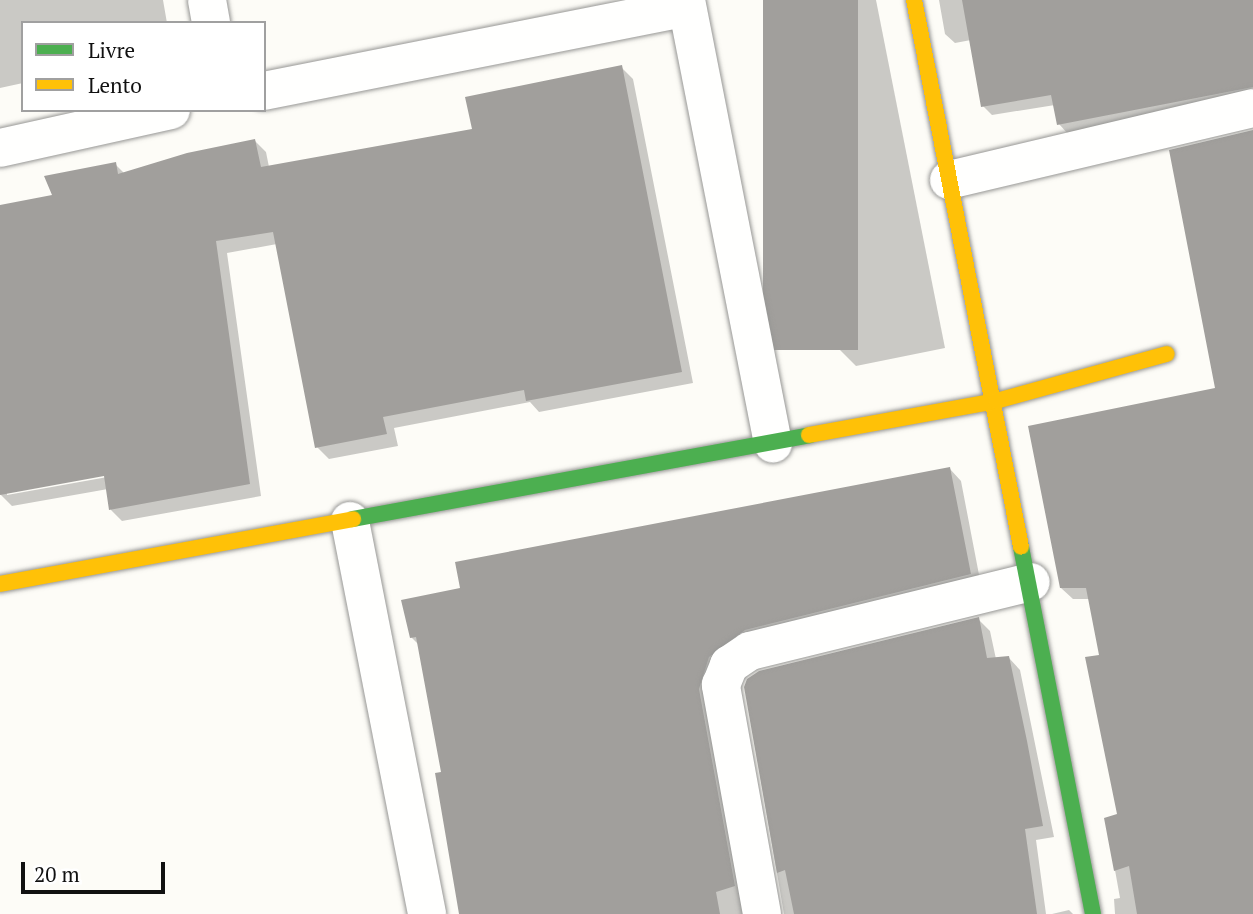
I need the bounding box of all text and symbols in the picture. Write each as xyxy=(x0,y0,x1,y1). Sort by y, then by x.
legend xyxy=(21,21,266,112)
text: Livre xyxy=(88,36,135,64)
text: Lento xyxy=(88,71,142,99)
scale bar xyxy=(24,848,168,892)
text: 20 m xyxy=(34,860,80,888)

